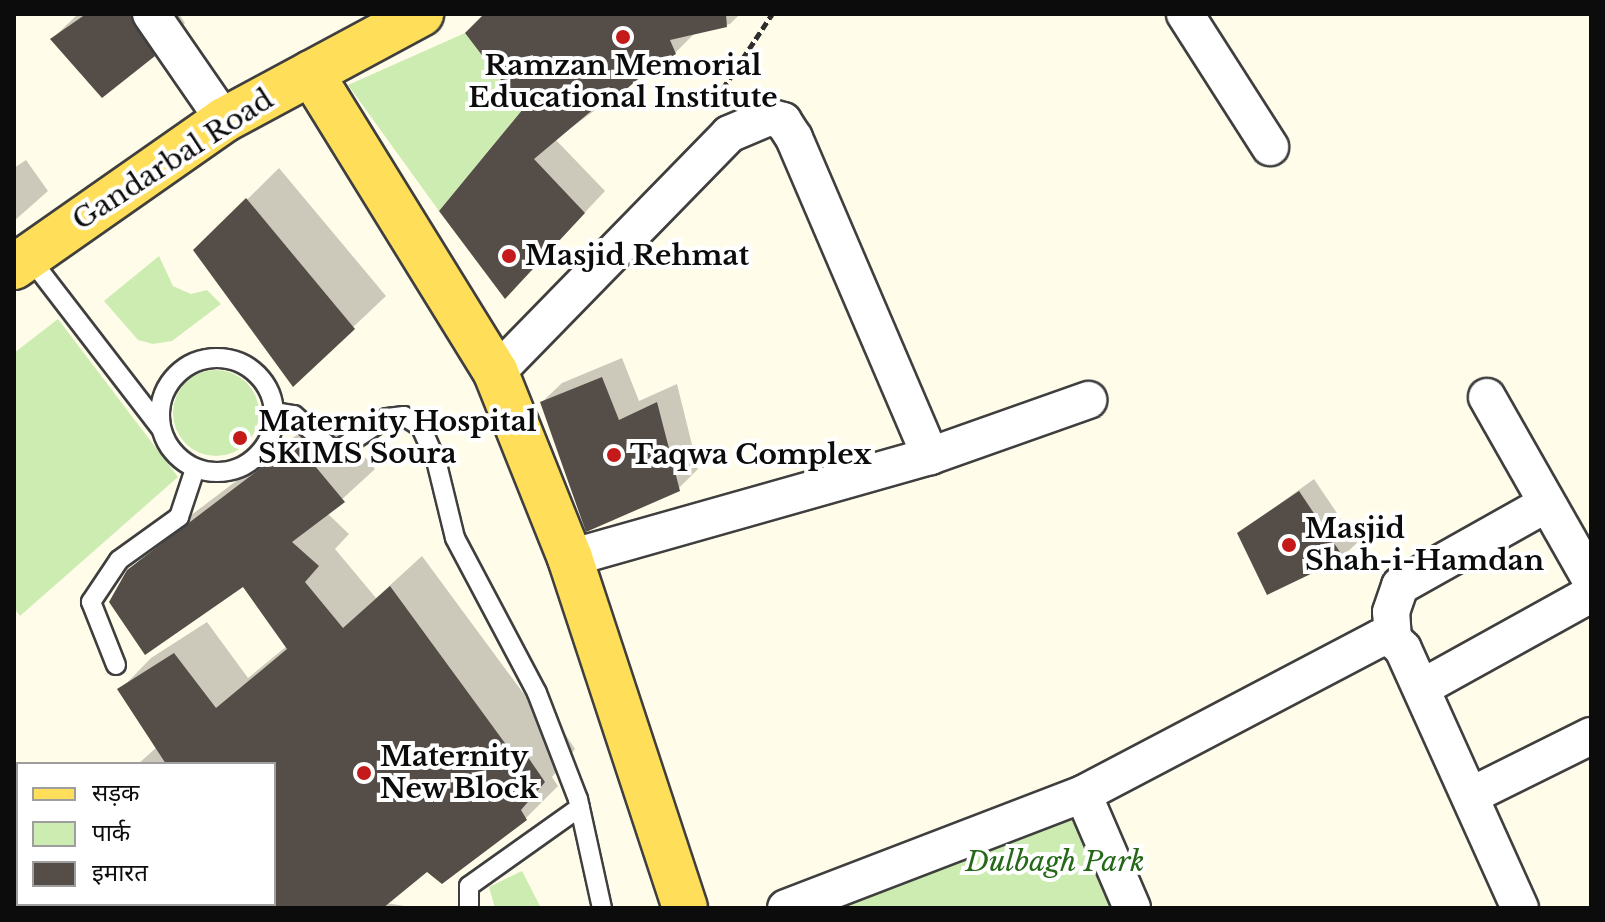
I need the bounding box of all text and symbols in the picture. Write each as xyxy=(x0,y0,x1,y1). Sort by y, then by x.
marker: Ramzan Memorial Educational Institute xyxy=(614,28,632,46)
place label: Ramzan Memorial Educational Institute xyxy=(468,49,778,115)
street label: Gandarbal Road xyxy=(66,83,280,237)
place label: Masjid Rehmat xyxy=(525,239,749,273)
marker: Masjid Rehmat xyxy=(500,247,518,265)
place label: Maternity Hospital SKIMS Soura xyxy=(258,405,538,471)
marker: Maternity Hospital SKIMS Soura xyxy=(229,427,251,449)
place label: Taqwa Complex xyxy=(630,438,872,472)
marker: Taqwa Complex xyxy=(605,446,623,464)
place label: Masjid Shah-i-Hamdan xyxy=(1305,512,1544,578)
marker: Masjid Shah-i-Hamdan xyxy=(1280,536,1298,554)
place label: Maternity New Block xyxy=(380,740,539,806)
legend xyxy=(16,762,276,906)
marker: Maternity New Block xyxy=(355,764,373,782)
text: सड़क xyxy=(92,778,140,807)
text: पार्क xyxy=(92,818,130,847)
park label: Dulbagh Park xyxy=(965,845,1145,879)
text: इमारत xyxy=(92,858,148,887)

